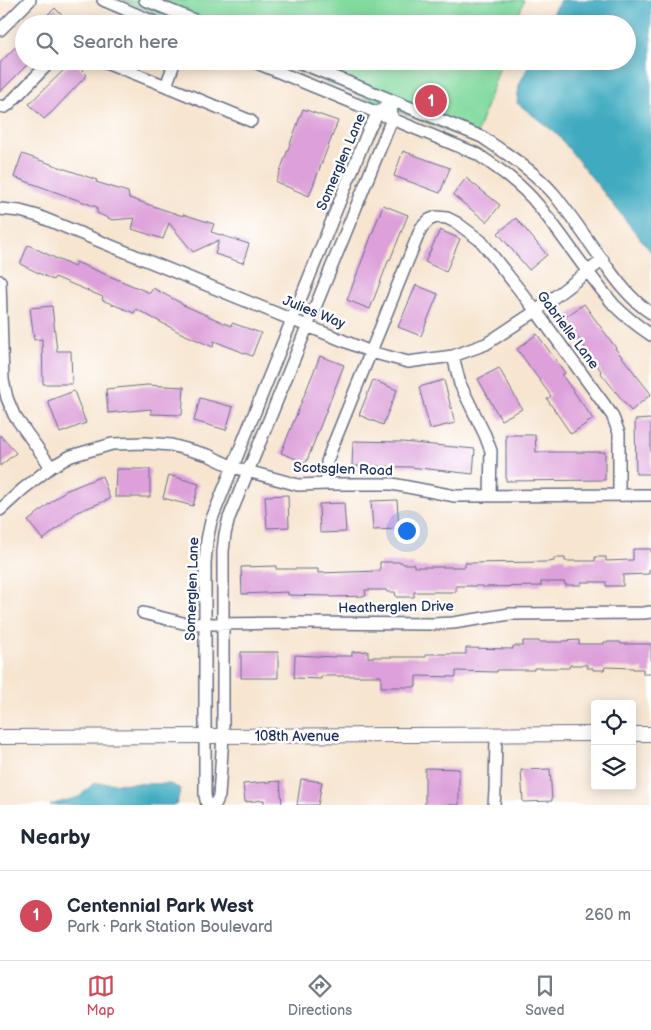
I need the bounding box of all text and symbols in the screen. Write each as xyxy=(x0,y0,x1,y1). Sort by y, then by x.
search box xyxy=(15,15,636,70)
icon: search xyxy=(33,29,61,57)
text: Search here xyxy=(73,31,178,54)
pin: 1 xyxy=(415,82,447,120)
street label: Somerglen Lane xyxy=(313,111,369,213)
street label: Gabrielle Lane xyxy=(533,288,603,372)
street label: Julies Way xyxy=(280,292,348,333)
street label: Scotsglen Road xyxy=(293,459,393,479)
your location xyxy=(394,518,420,544)
street label: Somerglen Lane xyxy=(182,537,202,641)
street label: Heatherglen Drive xyxy=(338,597,454,617)
map controls xyxy=(591,700,636,790)
button: locate xyxy=(591,700,636,745)
street label: 108th Avenue xyxy=(255,728,339,745)
button: layers xyxy=(591,745,636,790)
text: Nearby xyxy=(20,825,90,850)
text: Centennial Park West xyxy=(67,895,254,918)
text: 1 xyxy=(33,906,39,925)
text: 260 m xyxy=(585,906,631,925)
text: Park · Park Station Boulevard xyxy=(67,918,273,937)
tab: Map xyxy=(87,972,115,1019)
tab: Directions xyxy=(288,972,352,1019)
tab: Saved xyxy=(525,972,564,1019)

